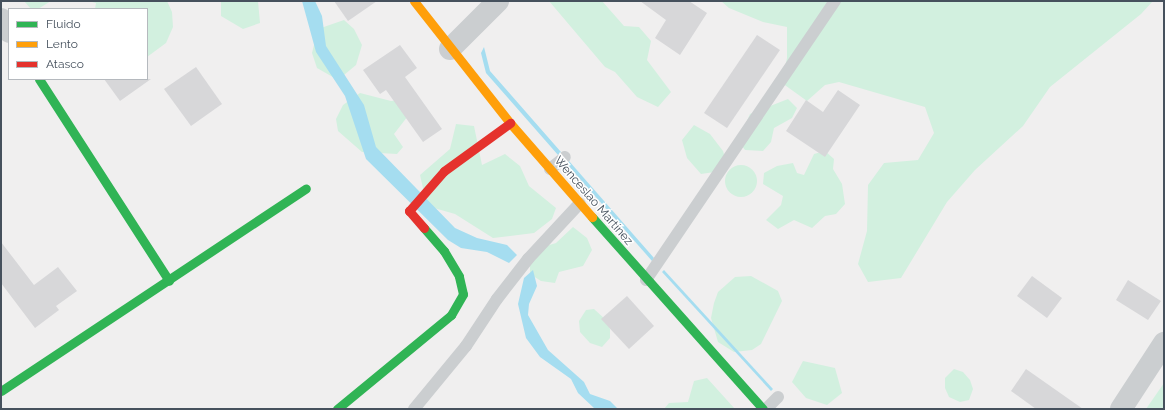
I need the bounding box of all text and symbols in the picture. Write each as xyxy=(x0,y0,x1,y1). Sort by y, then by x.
legend xyxy=(8,8,148,80)
text: Fluido xyxy=(46,17,81,31)
text: Lento xyxy=(46,37,78,51)
text: Atasco xyxy=(46,57,84,71)
street label: Wenceslao Martínez xyxy=(551,154,635,248)

